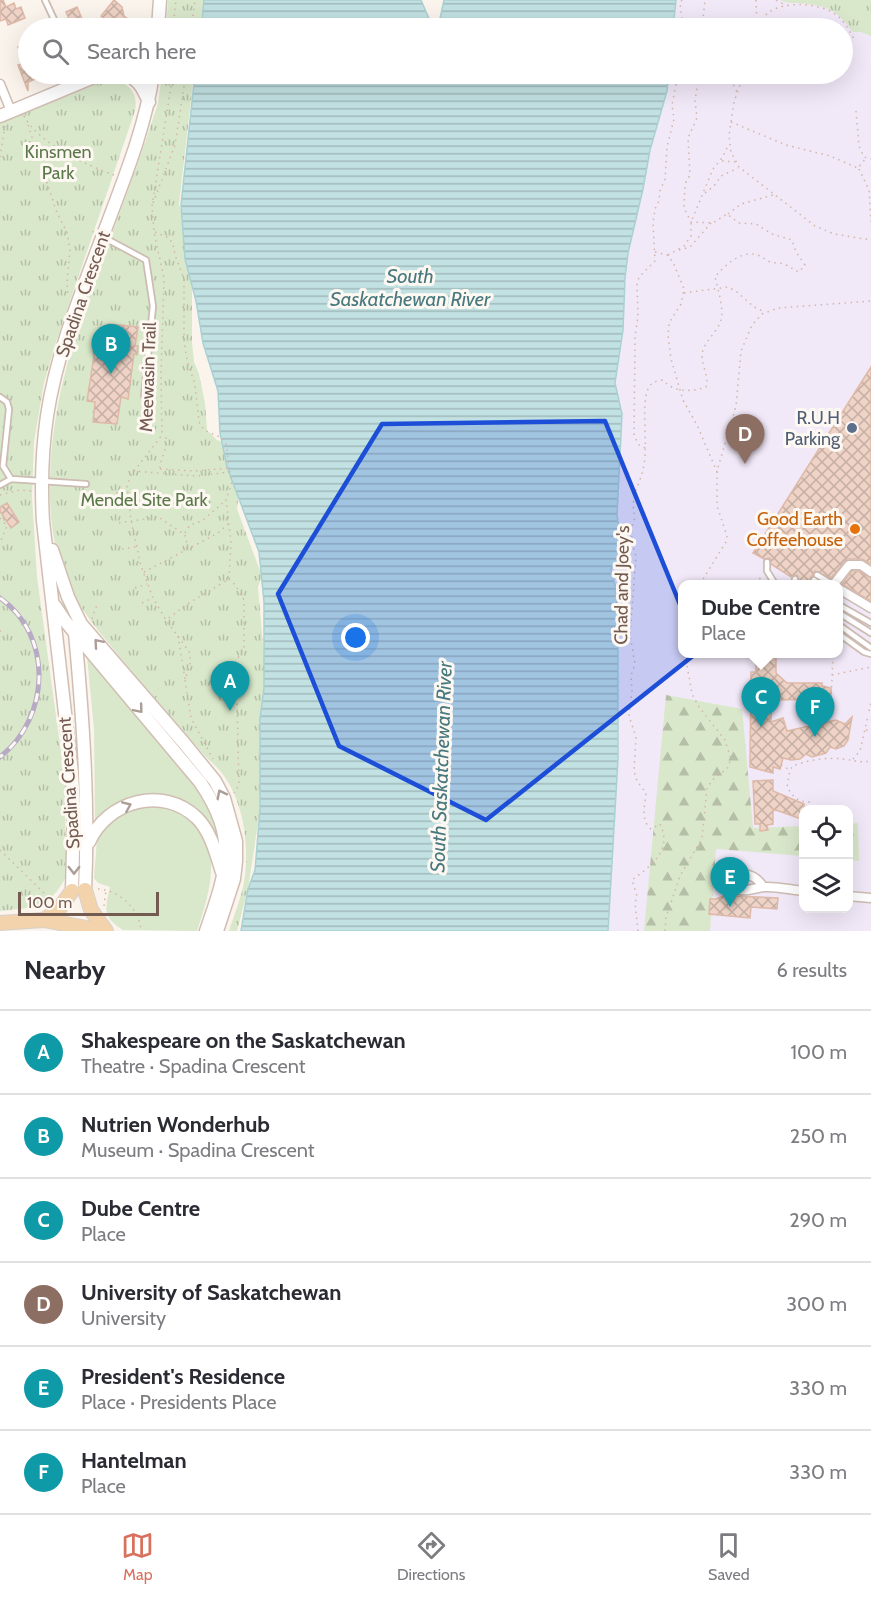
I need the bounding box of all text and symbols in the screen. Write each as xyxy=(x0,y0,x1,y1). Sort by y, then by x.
search box xyxy=(18,18,853,84)
icon: search xyxy=(39,35,72,68)
text: Search here xyxy=(87,38,196,65)
park label: Kinsmen Park xyxy=(24,141,92,184)
street label: Spadina Crescent xyxy=(51,228,115,360)
water label: South Saskatchewan River xyxy=(330,264,491,311)
street label: Meewasin Trail xyxy=(135,321,161,432)
pin: B xyxy=(92,324,130,374)
place label: R.U.H Parking xyxy=(785,407,841,450)
pin: D xyxy=(726,414,764,464)
marker: R.U.H Parking xyxy=(845,421,859,435)
park label: Mendel Site Park xyxy=(80,489,208,511)
place label: Good Earth Coffeehouse xyxy=(746,508,843,551)
marker: Good Earth Coffeehouse xyxy=(848,522,862,536)
street label: Chad and Joey's xyxy=(610,525,634,645)
popup xyxy=(678,580,843,658)
text: Dube Centre xyxy=(701,594,820,621)
text: Place xyxy=(701,621,746,645)
your location xyxy=(341,623,370,652)
one-way arrow xyxy=(94,639,105,650)
water label: South Saskatchewan River xyxy=(425,660,457,873)
pin: A xyxy=(210,662,250,711)
pin: C xyxy=(742,678,780,727)
pin: F xyxy=(796,688,834,737)
one-way arrow xyxy=(132,702,143,713)
street label: Spadina Crescent xyxy=(53,716,85,850)
one-way arrow xyxy=(217,790,228,800)
one-way arrow xyxy=(120,801,131,813)
map controls xyxy=(799,805,853,913)
button: locate xyxy=(799,805,853,859)
pin: E xyxy=(710,858,750,907)
button: layers xyxy=(799,859,853,913)
one-way arrow xyxy=(68,865,80,874)
scale bar xyxy=(18,889,159,917)
text: 100 m xyxy=(27,893,72,912)
text: Nearby xyxy=(24,954,105,986)
text: 6 results xyxy=(776,958,847,982)
text: Shakespeare on the Saskatchewan xyxy=(81,1027,406,1054)
text: A xyxy=(37,1040,50,1064)
text: 100 m xyxy=(791,1040,847,1064)
text: Theatre · Spadina Crescent xyxy=(81,1054,305,1078)
text: Nutrien Wonderhub xyxy=(81,1111,270,1138)
text: B xyxy=(37,1124,50,1148)
text: 250 m xyxy=(790,1124,847,1148)
text: Museum · Spadina Crescent xyxy=(81,1138,314,1162)
text: Dube Centre xyxy=(81,1195,200,1222)
text: C xyxy=(37,1208,50,1232)
text: 290 m xyxy=(789,1208,847,1232)
text: Place xyxy=(81,1222,126,1246)
text: University of Saskatchewan xyxy=(81,1279,341,1306)
text: D xyxy=(36,1292,51,1316)
text: 300 m xyxy=(786,1292,847,1316)
text: University xyxy=(81,1306,166,1330)
text: President's Residence xyxy=(81,1363,285,1390)
text: E xyxy=(38,1376,49,1400)
text: 330 m xyxy=(789,1376,847,1400)
text: Place · Presidents Place xyxy=(81,1390,276,1414)
text: Hantelman xyxy=(81,1447,187,1474)
text: F xyxy=(38,1460,49,1484)
text: 330 m xyxy=(789,1460,847,1484)
text: Place xyxy=(81,1474,126,1498)
tab: Map xyxy=(121,1529,154,1584)
tab: Directions xyxy=(397,1529,465,1584)
tab: Saved xyxy=(708,1529,750,1584)

